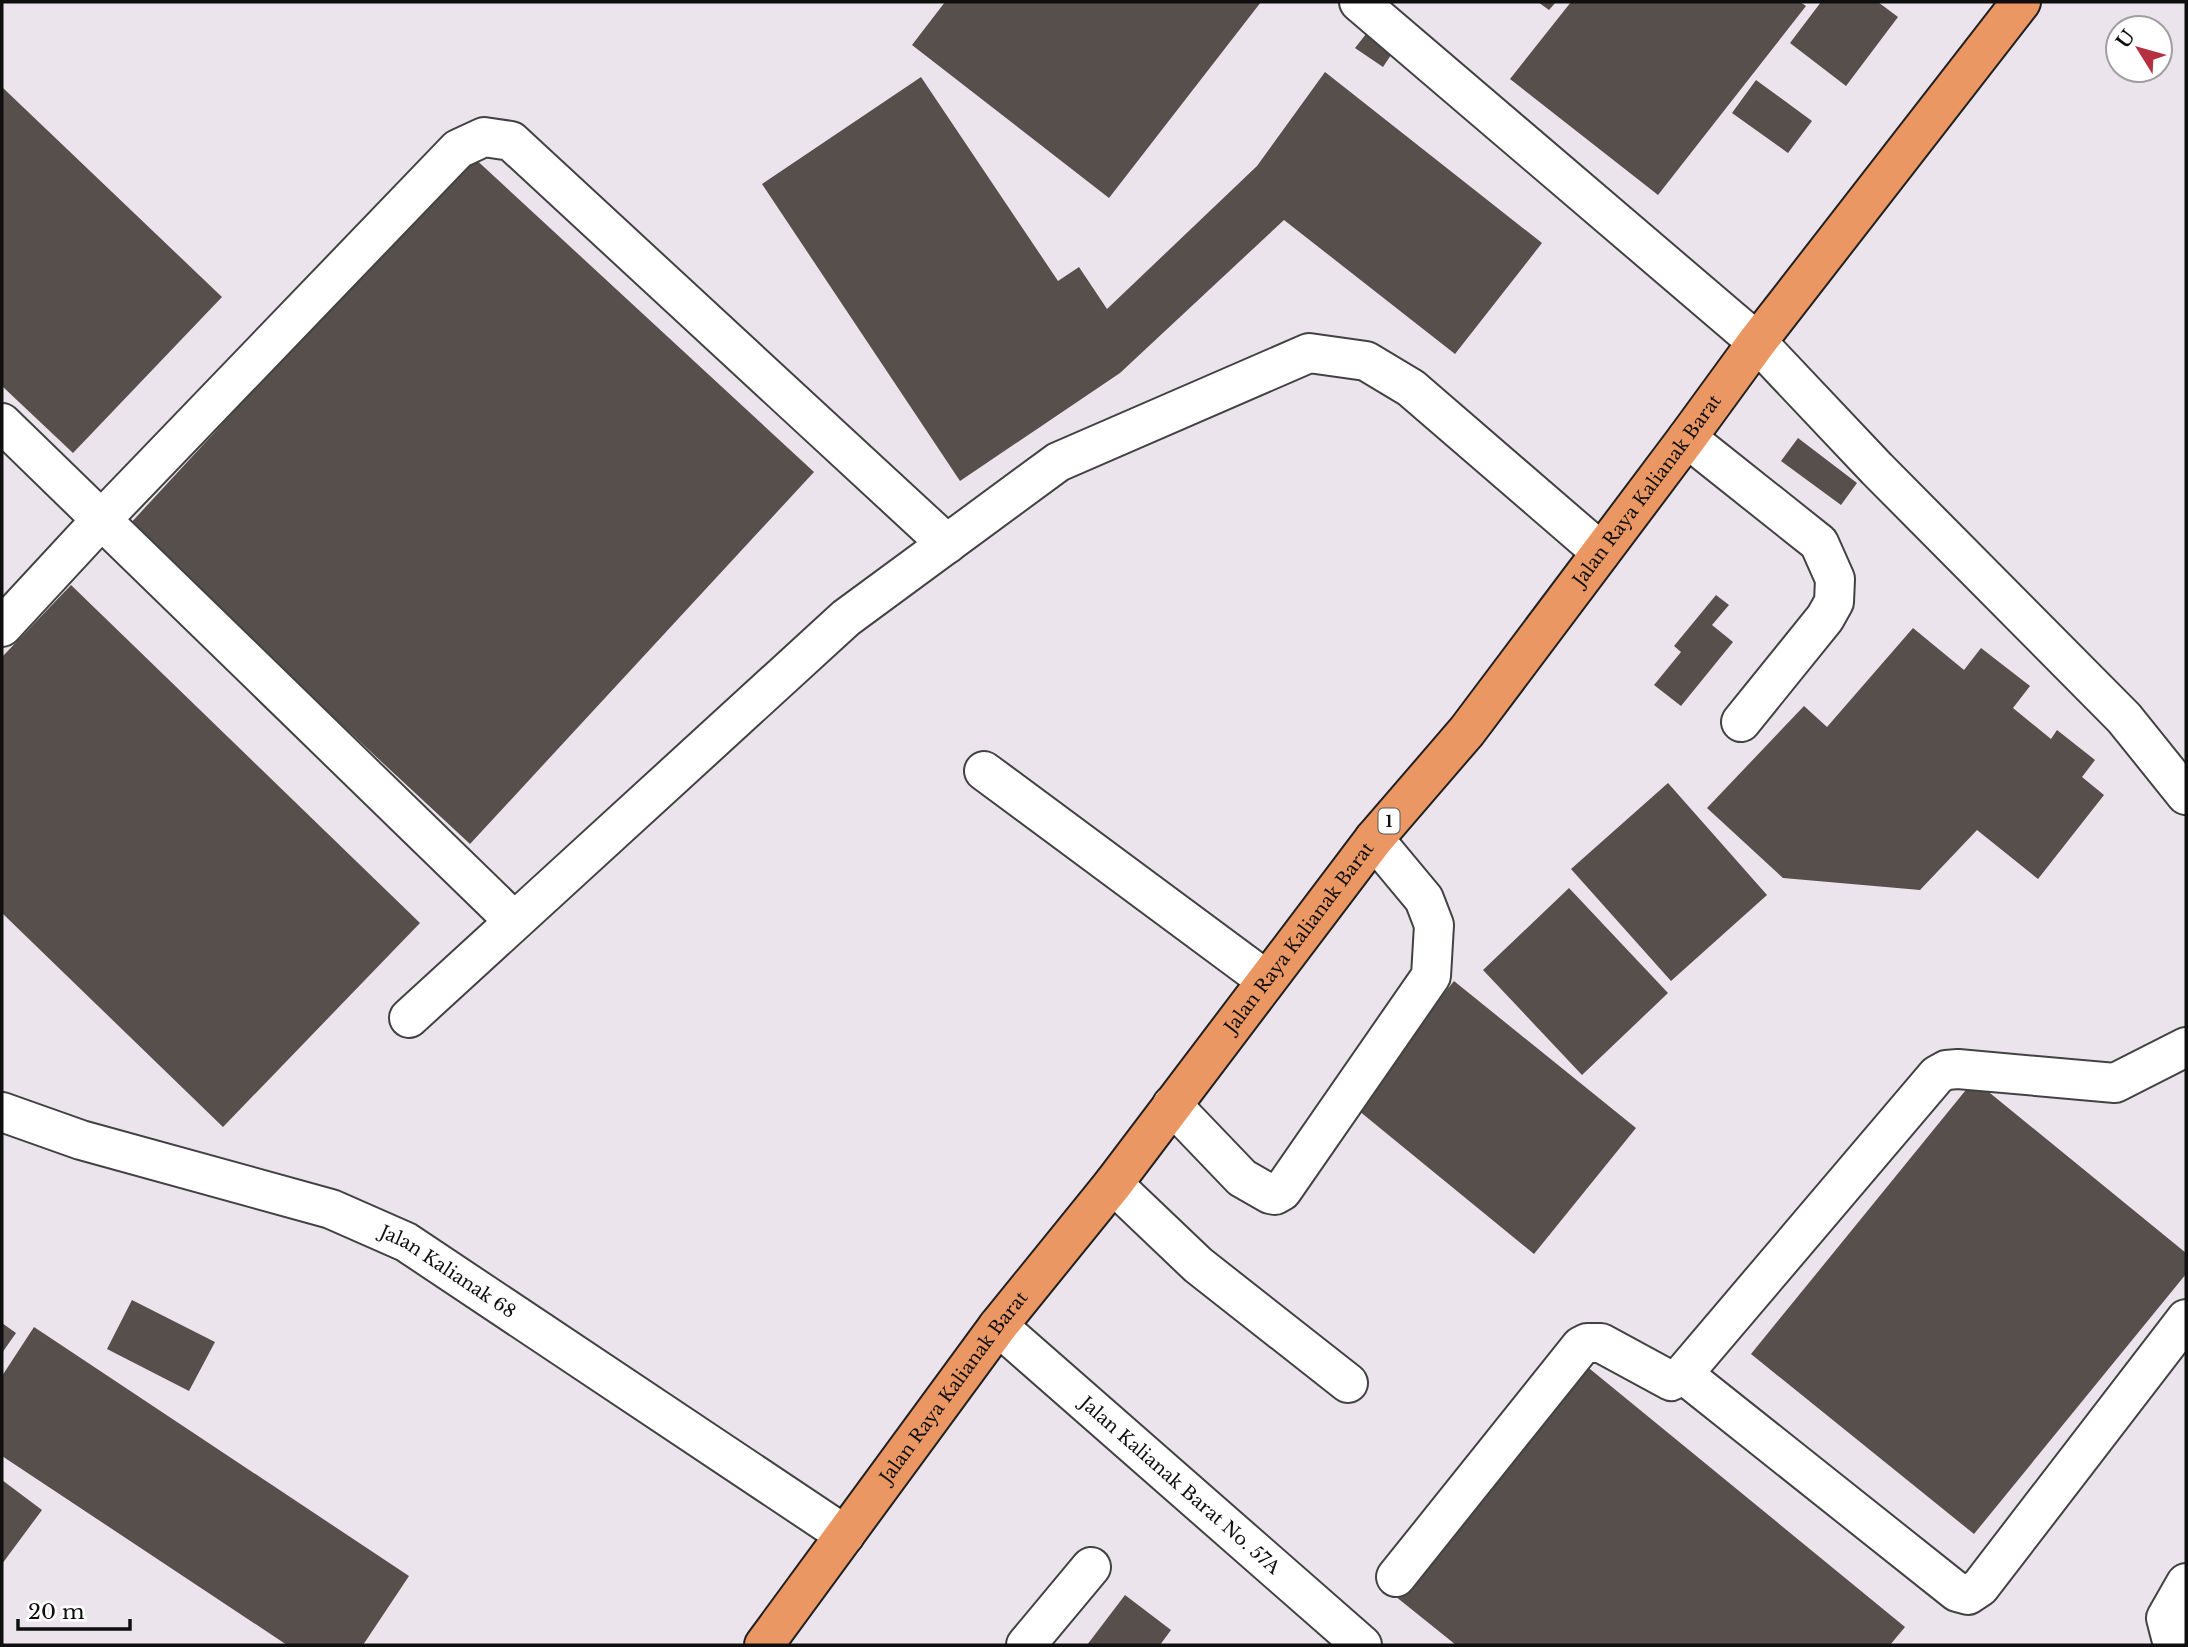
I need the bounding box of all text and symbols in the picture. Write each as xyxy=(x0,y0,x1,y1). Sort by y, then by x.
north arrow xyxy=(2104,14,2174,84)
text: U xyxy=(2112,25,2140,53)
street label: Jalan Raya Kalianak Barat xyxy=(1567,390,1726,592)
road number: 1 xyxy=(1378,808,1400,834)
street label: Jalan Raya Kalianak Barat xyxy=(1219,838,1379,1039)
street label: Jalan Kalianak 68 xyxy=(375,1220,520,1323)
street label: Jalan Raya Kalianak Barat xyxy=(874,1287,1033,1489)
street label: Jalan Kalianak Barat No. 57A xyxy=(1074,1391,1285,1580)
scale bar xyxy=(18,1588,130,1632)
text: 20 m xyxy=(28,1599,85,1625)

